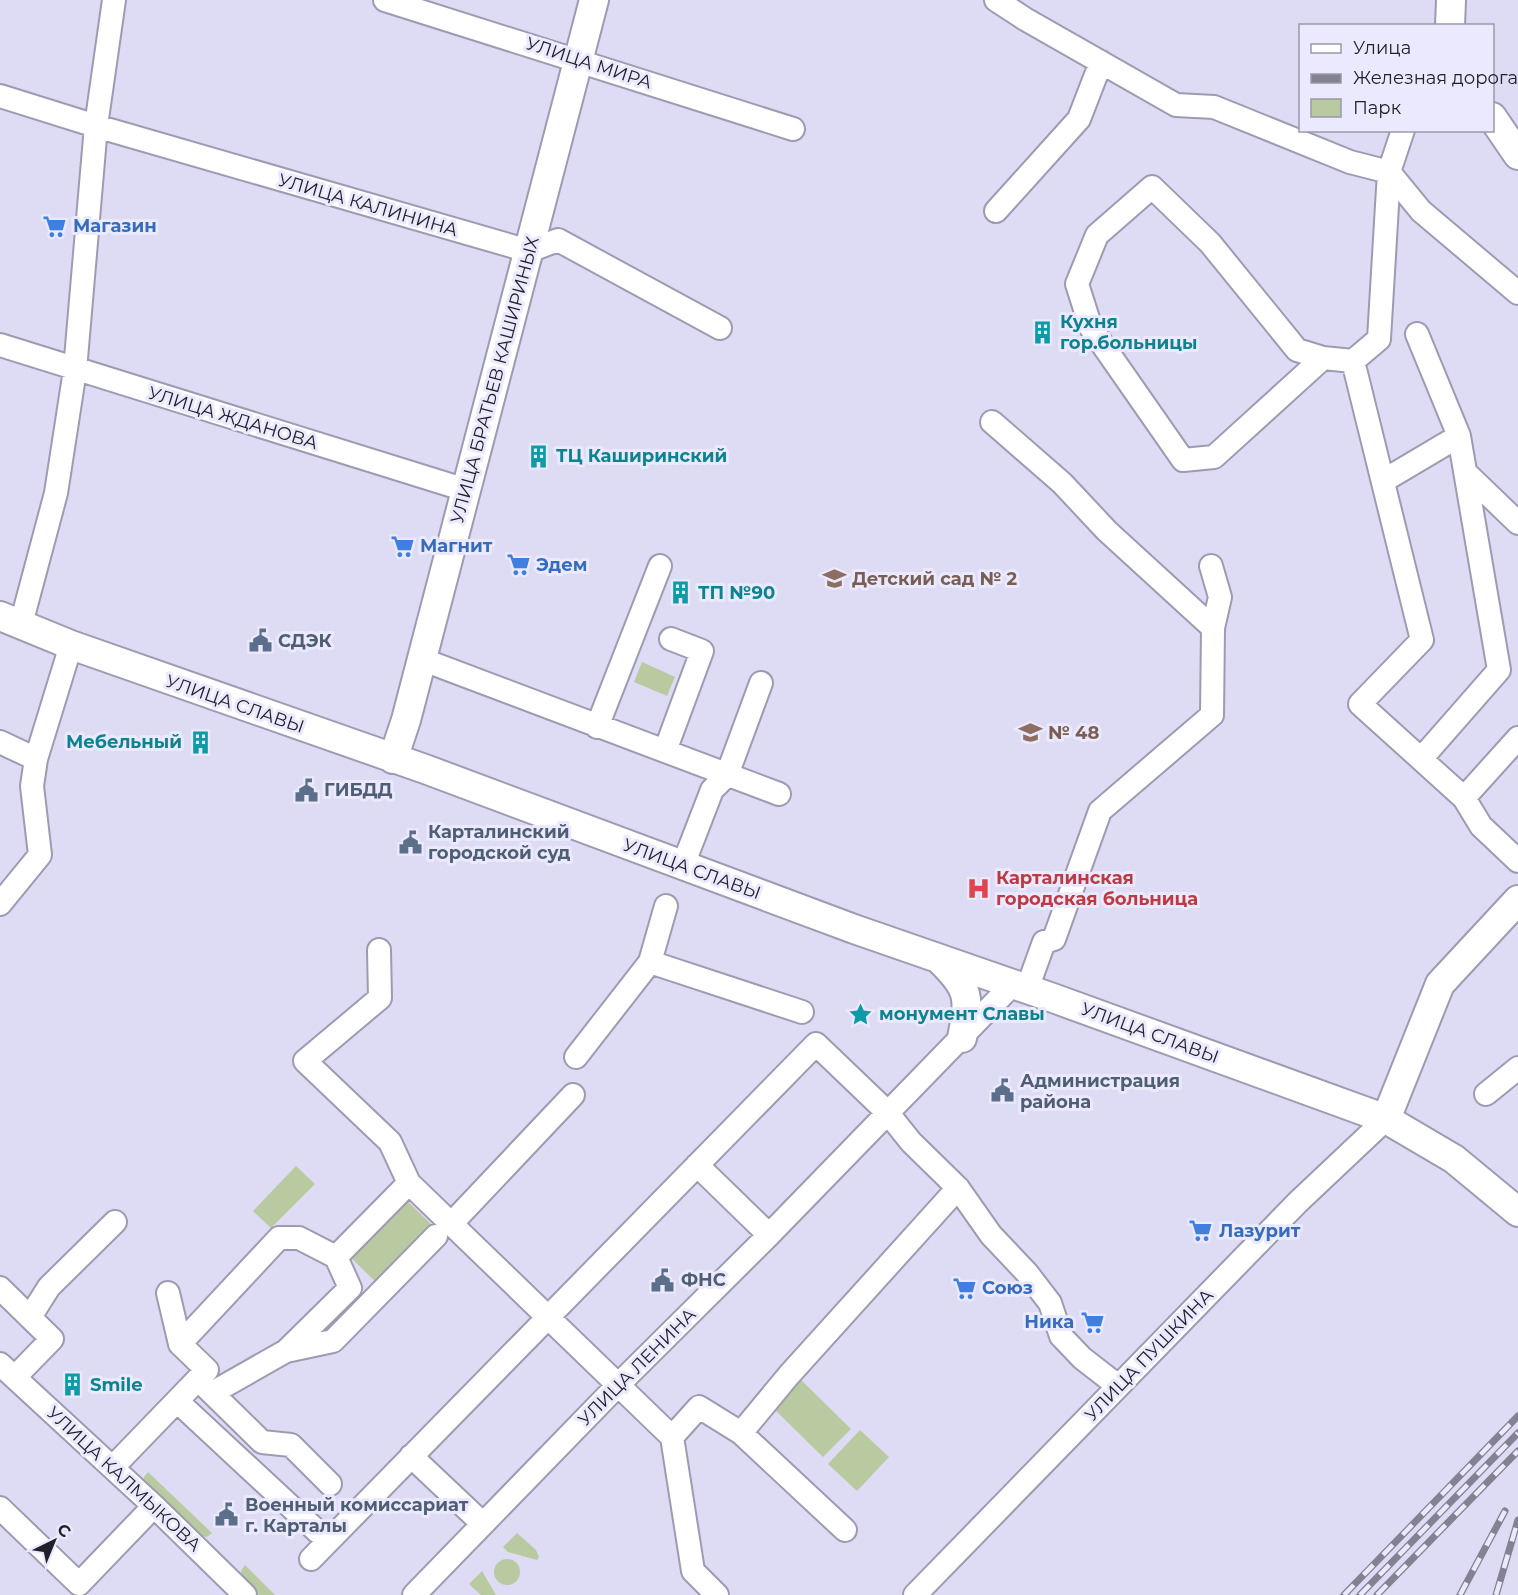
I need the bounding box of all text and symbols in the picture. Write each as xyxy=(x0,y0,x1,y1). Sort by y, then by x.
legend xyxy=(1299,24,1494,132)
street label: УЛИЦА МИРА xyxy=(523,32,655,94)
text: Улица xyxy=(1353,37,1411,59)
text: Железная дорога xyxy=(1353,67,1518,89)
text: Парк xyxy=(1353,97,1402,119)
street label: УЛИЦА КАЛИНИНА xyxy=(276,169,461,241)
supermarket icon: Магазин xyxy=(42,213,68,239)
place label: Магазин xyxy=(73,215,157,237)
street label: УЛИЦА БРАТЬЕВ КАШИРИНЫХ xyxy=(446,234,544,526)
place label: Кухня гор.больницы xyxy=(1060,311,1197,354)
building icon: Кухня гор.больницы xyxy=(1029,319,1055,345)
street label: УЛИЦА ЖДАНОВА xyxy=(145,382,321,454)
building icon: ТЦ Каширинский xyxy=(525,443,551,469)
place label: ТЦ Каширинский xyxy=(556,445,727,467)
supermarket icon: Магнит xyxy=(389,533,415,559)
place label: Магнит xyxy=(420,535,493,557)
supermarket icon: Эдем xyxy=(505,552,531,578)
place label: Эдем xyxy=(536,554,587,576)
school or university icon: Детский сад № 2 xyxy=(821,566,847,592)
place label: Детский сад № 2 xyxy=(852,568,1017,590)
building icon: ТП №90 xyxy=(667,580,693,606)
place label: ТП №90 xyxy=(698,582,775,604)
public building icon: СДЭК xyxy=(247,628,273,654)
place label: СДЭК xyxy=(278,630,333,652)
street label: УЛИЦА СЛАВЫ xyxy=(163,670,307,738)
school or university icon: № 48 xyxy=(1017,720,1043,746)
place label: № 48 xyxy=(1048,722,1100,744)
building icon: Мебельный xyxy=(187,729,213,755)
place label: Мебельный xyxy=(66,731,182,753)
public building icon: ГИБДД xyxy=(293,777,319,803)
place label: ГИБДД xyxy=(324,779,392,801)
place label: Карталинский городской суд xyxy=(428,821,571,864)
public building icon: Карталинский городской суд xyxy=(397,829,423,855)
street label: УЛИЦА СЛАВЫ xyxy=(620,834,764,904)
place label: Карталинская городская больница xyxy=(996,867,1198,910)
hospital icon: Карталинская городская больница xyxy=(965,875,991,901)
street label: УЛИЦА СЛАВЫ xyxy=(1078,998,1222,1068)
place icon: монумент Славы xyxy=(848,1001,874,1027)
place label: монумент Славы xyxy=(879,1003,1045,1025)
place label: Администрация района xyxy=(1020,1070,1180,1113)
public building icon: Администрация района xyxy=(989,1078,1015,1104)
supermarket icon: Лазурит xyxy=(1188,1218,1214,1244)
place label: Лазурит xyxy=(1219,1220,1301,1242)
public building icon: ФНС xyxy=(650,1267,676,1293)
place label: ФНС xyxy=(681,1269,726,1291)
supermarket icon: Союз xyxy=(951,1275,977,1301)
place label: Союз xyxy=(982,1277,1033,1299)
street label: УЛИЦА ПУШКИНА xyxy=(1080,1284,1218,1426)
street label: УЛИЦА ЛЕНИНА xyxy=(574,1303,701,1430)
supermarket icon: Ника xyxy=(1079,1309,1105,1335)
place label: Ника xyxy=(1024,1311,1074,1333)
building icon: Smile xyxy=(59,1372,85,1398)
place label: Smile xyxy=(90,1374,143,1396)
street label: УЛИЦА КАЛМЫКОВА xyxy=(42,1402,206,1557)
place label: Военный комиссариат г. Карталы xyxy=(245,1494,469,1537)
public building icon: Военный комиссариат г. Карталы xyxy=(214,1502,240,1528)
north arrow xyxy=(24,1511,84,1571)
text: С xyxy=(53,1519,75,1542)

